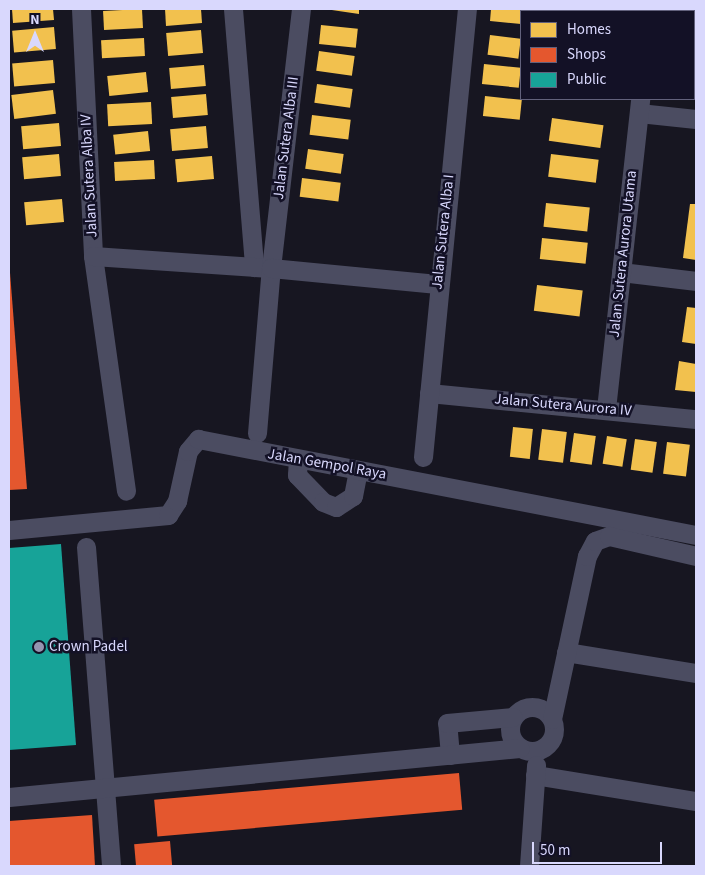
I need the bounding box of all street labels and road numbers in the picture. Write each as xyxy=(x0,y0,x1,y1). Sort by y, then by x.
street label: Jalan Sutera Alba III xyxy=(270,76,302,200)
street label: Jalan Sutera Alba IV xyxy=(77,114,101,238)
street label: Jalan Sutera Aurora Utama xyxy=(605,170,641,338)
street label: Jalan Sutera Alba I xyxy=(428,173,458,291)
street label: Jalan Sutera Aurora IV xyxy=(494,390,632,420)
street label: Jalan Gempol Raya xyxy=(266,445,388,483)

